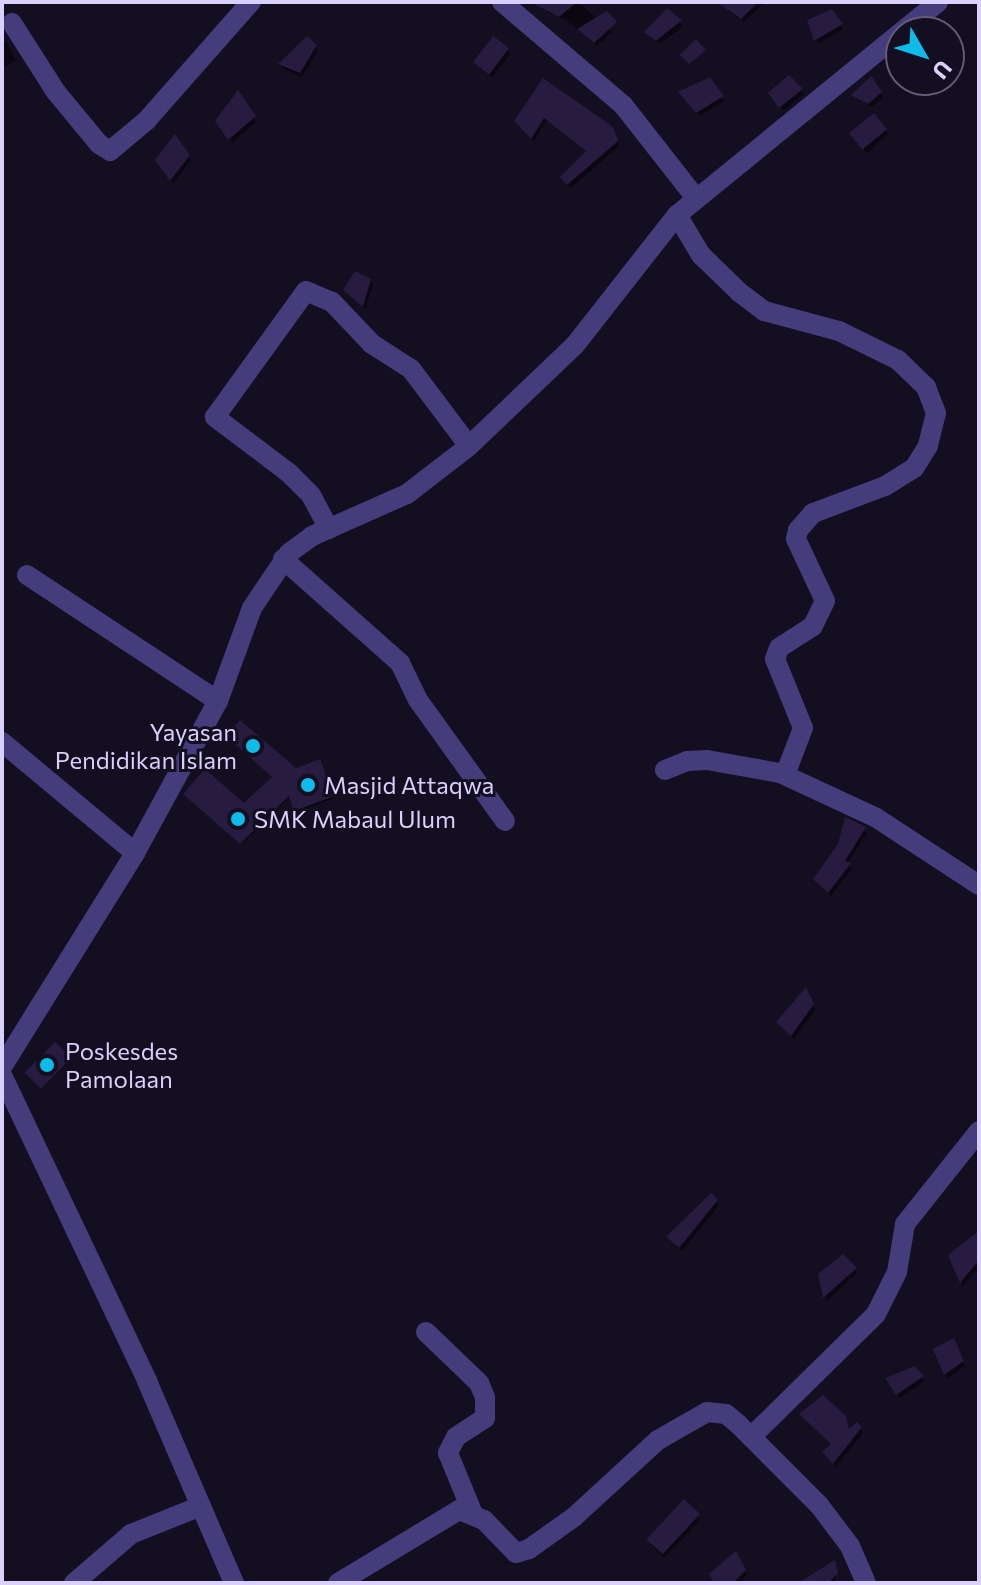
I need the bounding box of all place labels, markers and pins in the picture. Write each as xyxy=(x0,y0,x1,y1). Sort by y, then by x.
place label: Yayasan Pendidikan Islam xyxy=(55,718,237,774)
marker: Yayasan Pendidikan Islam xyxy=(244,737,262,755)
place label: Masjid Attaqwa xyxy=(324,771,494,799)
marker: Masjid Attaqwa xyxy=(299,776,317,794)
place label: SMK Mabaul Ulum xyxy=(254,805,456,833)
marker: SMK Mabaul Ulum xyxy=(229,810,247,828)
place label: Poskesdes Pamolaan xyxy=(65,1037,178,1093)
marker: Poskesdes Pamolaan xyxy=(36,1054,58,1076)

